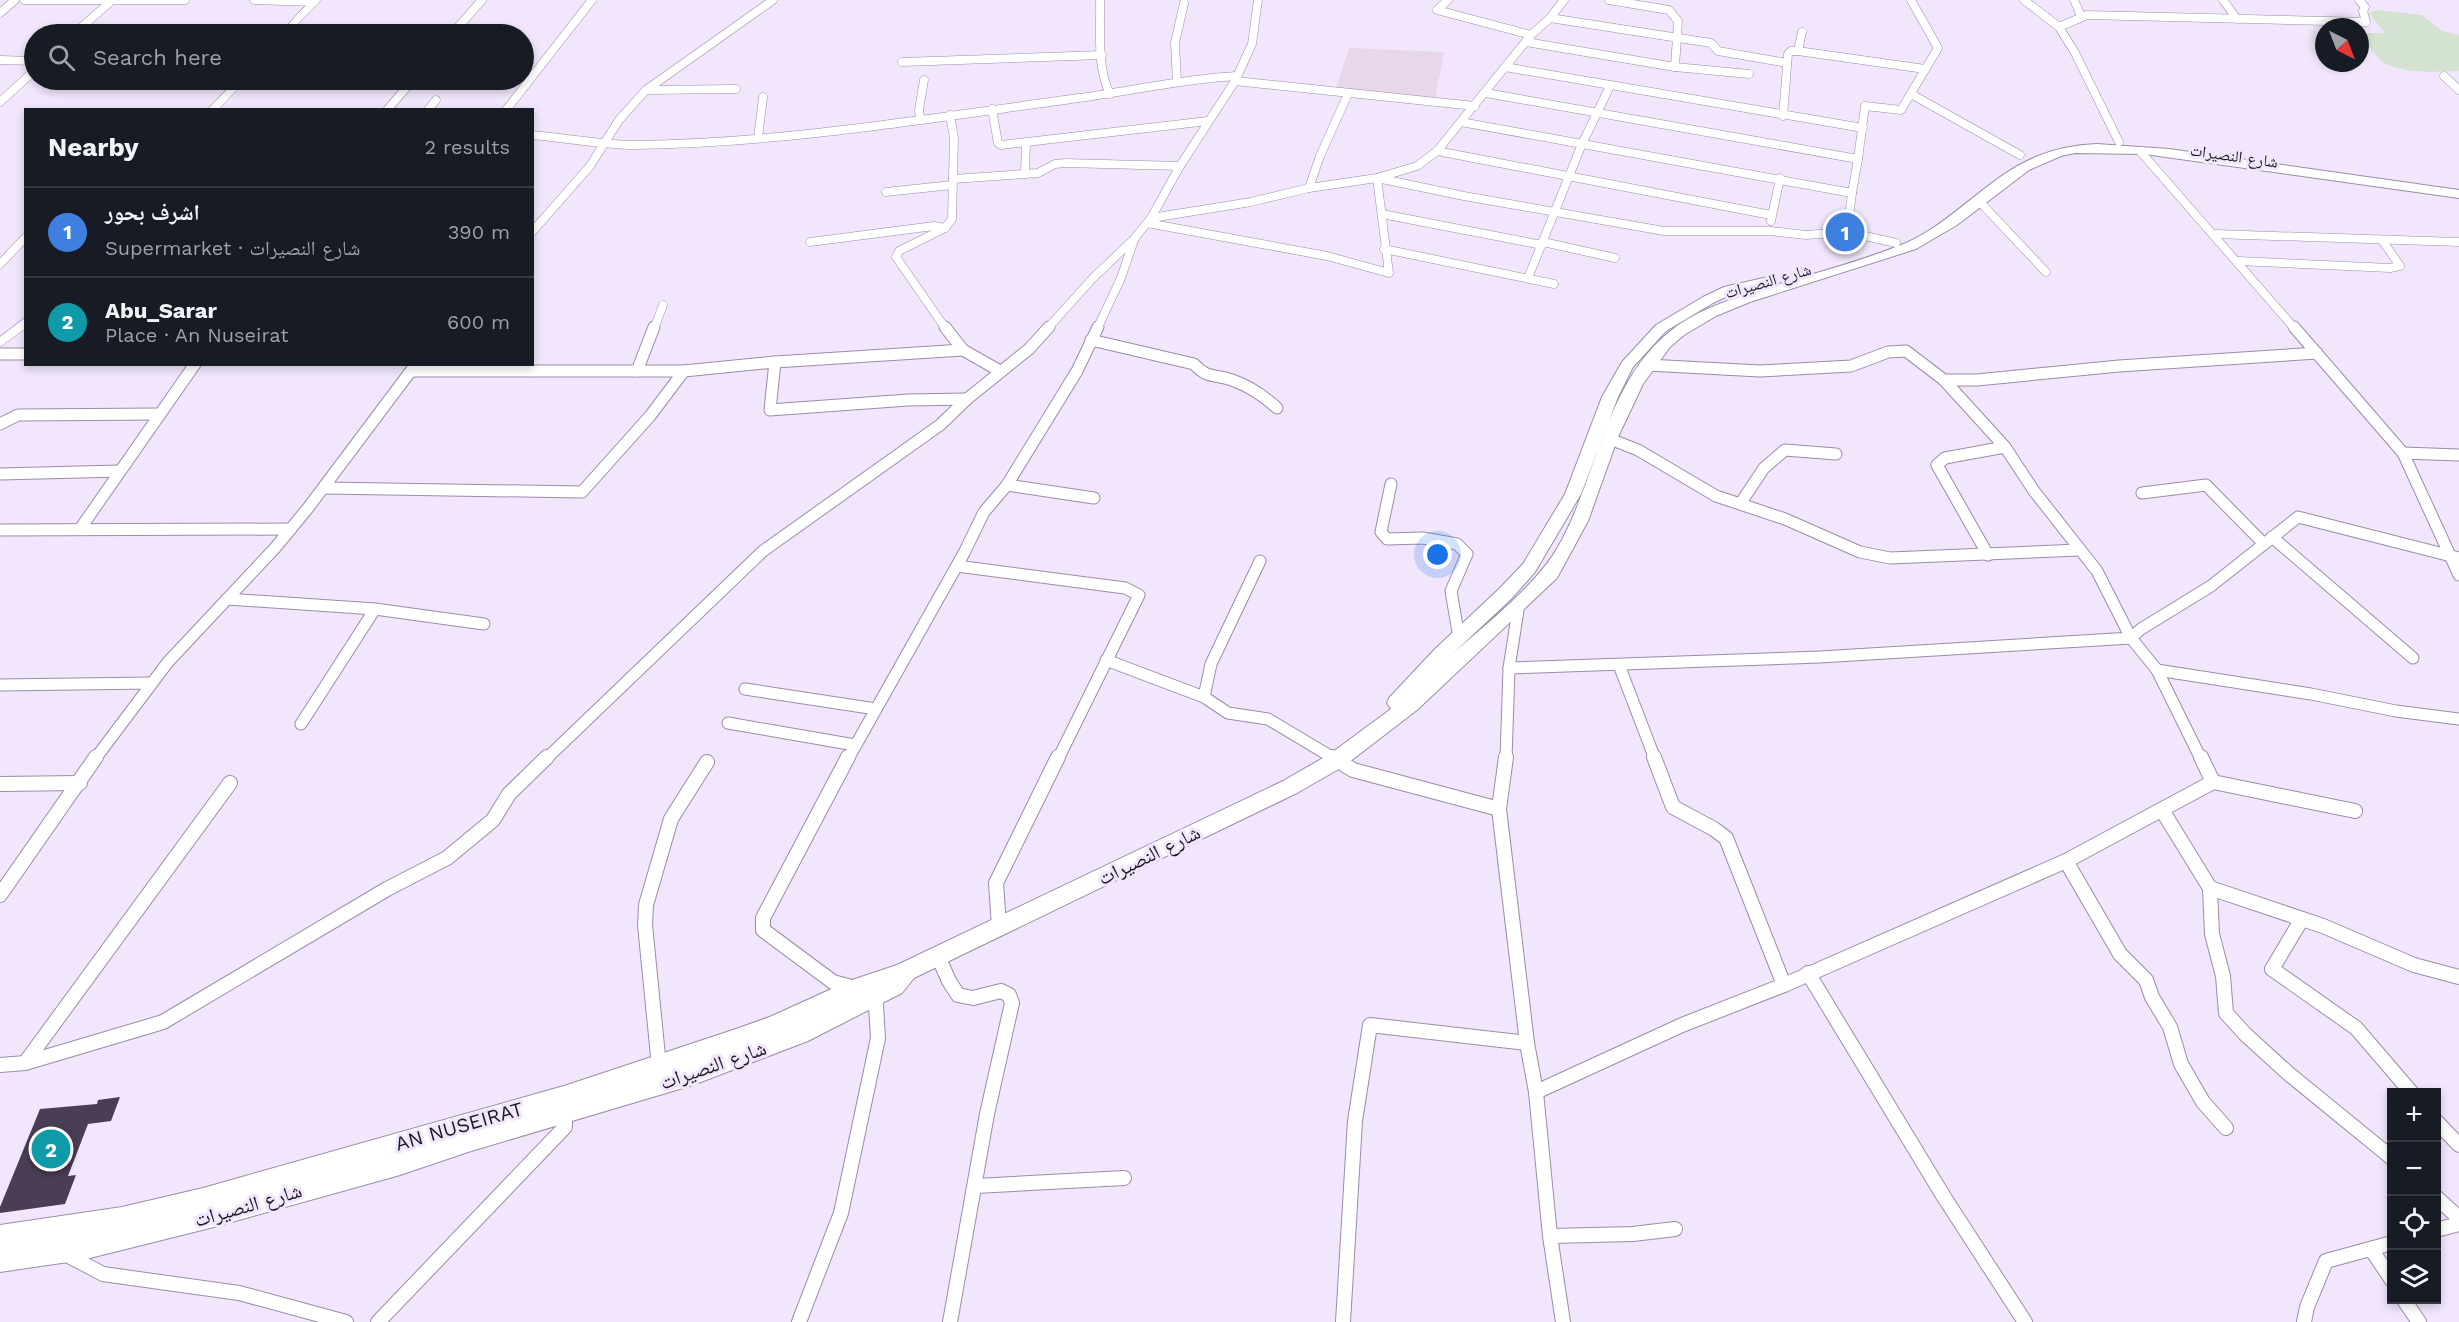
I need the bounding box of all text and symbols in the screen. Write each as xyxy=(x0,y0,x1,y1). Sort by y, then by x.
north arrow xyxy=(2315,18,2369,72)
search box xyxy=(24,24,534,90)
icon: search xyxy=(45,41,78,74)
text: Search here xyxy=(93,45,222,70)
text: Nearby xyxy=(48,132,139,162)
text: 2 results xyxy=(425,135,510,159)
street label: شارع النصيرات xyxy=(2189,140,2279,173)
text: اشرف بحور xyxy=(105,200,200,225)
pin: 1 xyxy=(1826,210,1864,254)
text: 1 xyxy=(63,220,72,244)
text: 390 m xyxy=(448,220,510,244)
text: Supermarket · شارع النصيرات xyxy=(105,236,360,260)
street label: شارع النصيرات xyxy=(1723,260,1813,303)
text: Abu_Sarar xyxy=(105,298,217,323)
text: 2 xyxy=(62,310,73,334)
text: 600 m xyxy=(447,310,510,334)
text: Place · An Nuseirat xyxy=(105,323,289,347)
your location xyxy=(1423,540,1452,569)
street label: شارع النصيرات xyxy=(1094,820,1204,891)
street label: شارع النصيرات xyxy=(657,1036,770,1095)
map controls xyxy=(2387,1088,2441,1304)
button: + xyxy=(2387,1088,2441,1142)
street label: AN NUSEIRAT xyxy=(392,1096,526,1156)
pin: 2 xyxy=(32,1126,70,1172)
button: − xyxy=(2387,1142,2441,1196)
street label: شارع النصيرات xyxy=(191,1178,305,1233)
button: locate xyxy=(2387,1196,2441,1250)
button: layers xyxy=(2387,1250,2441,1304)

